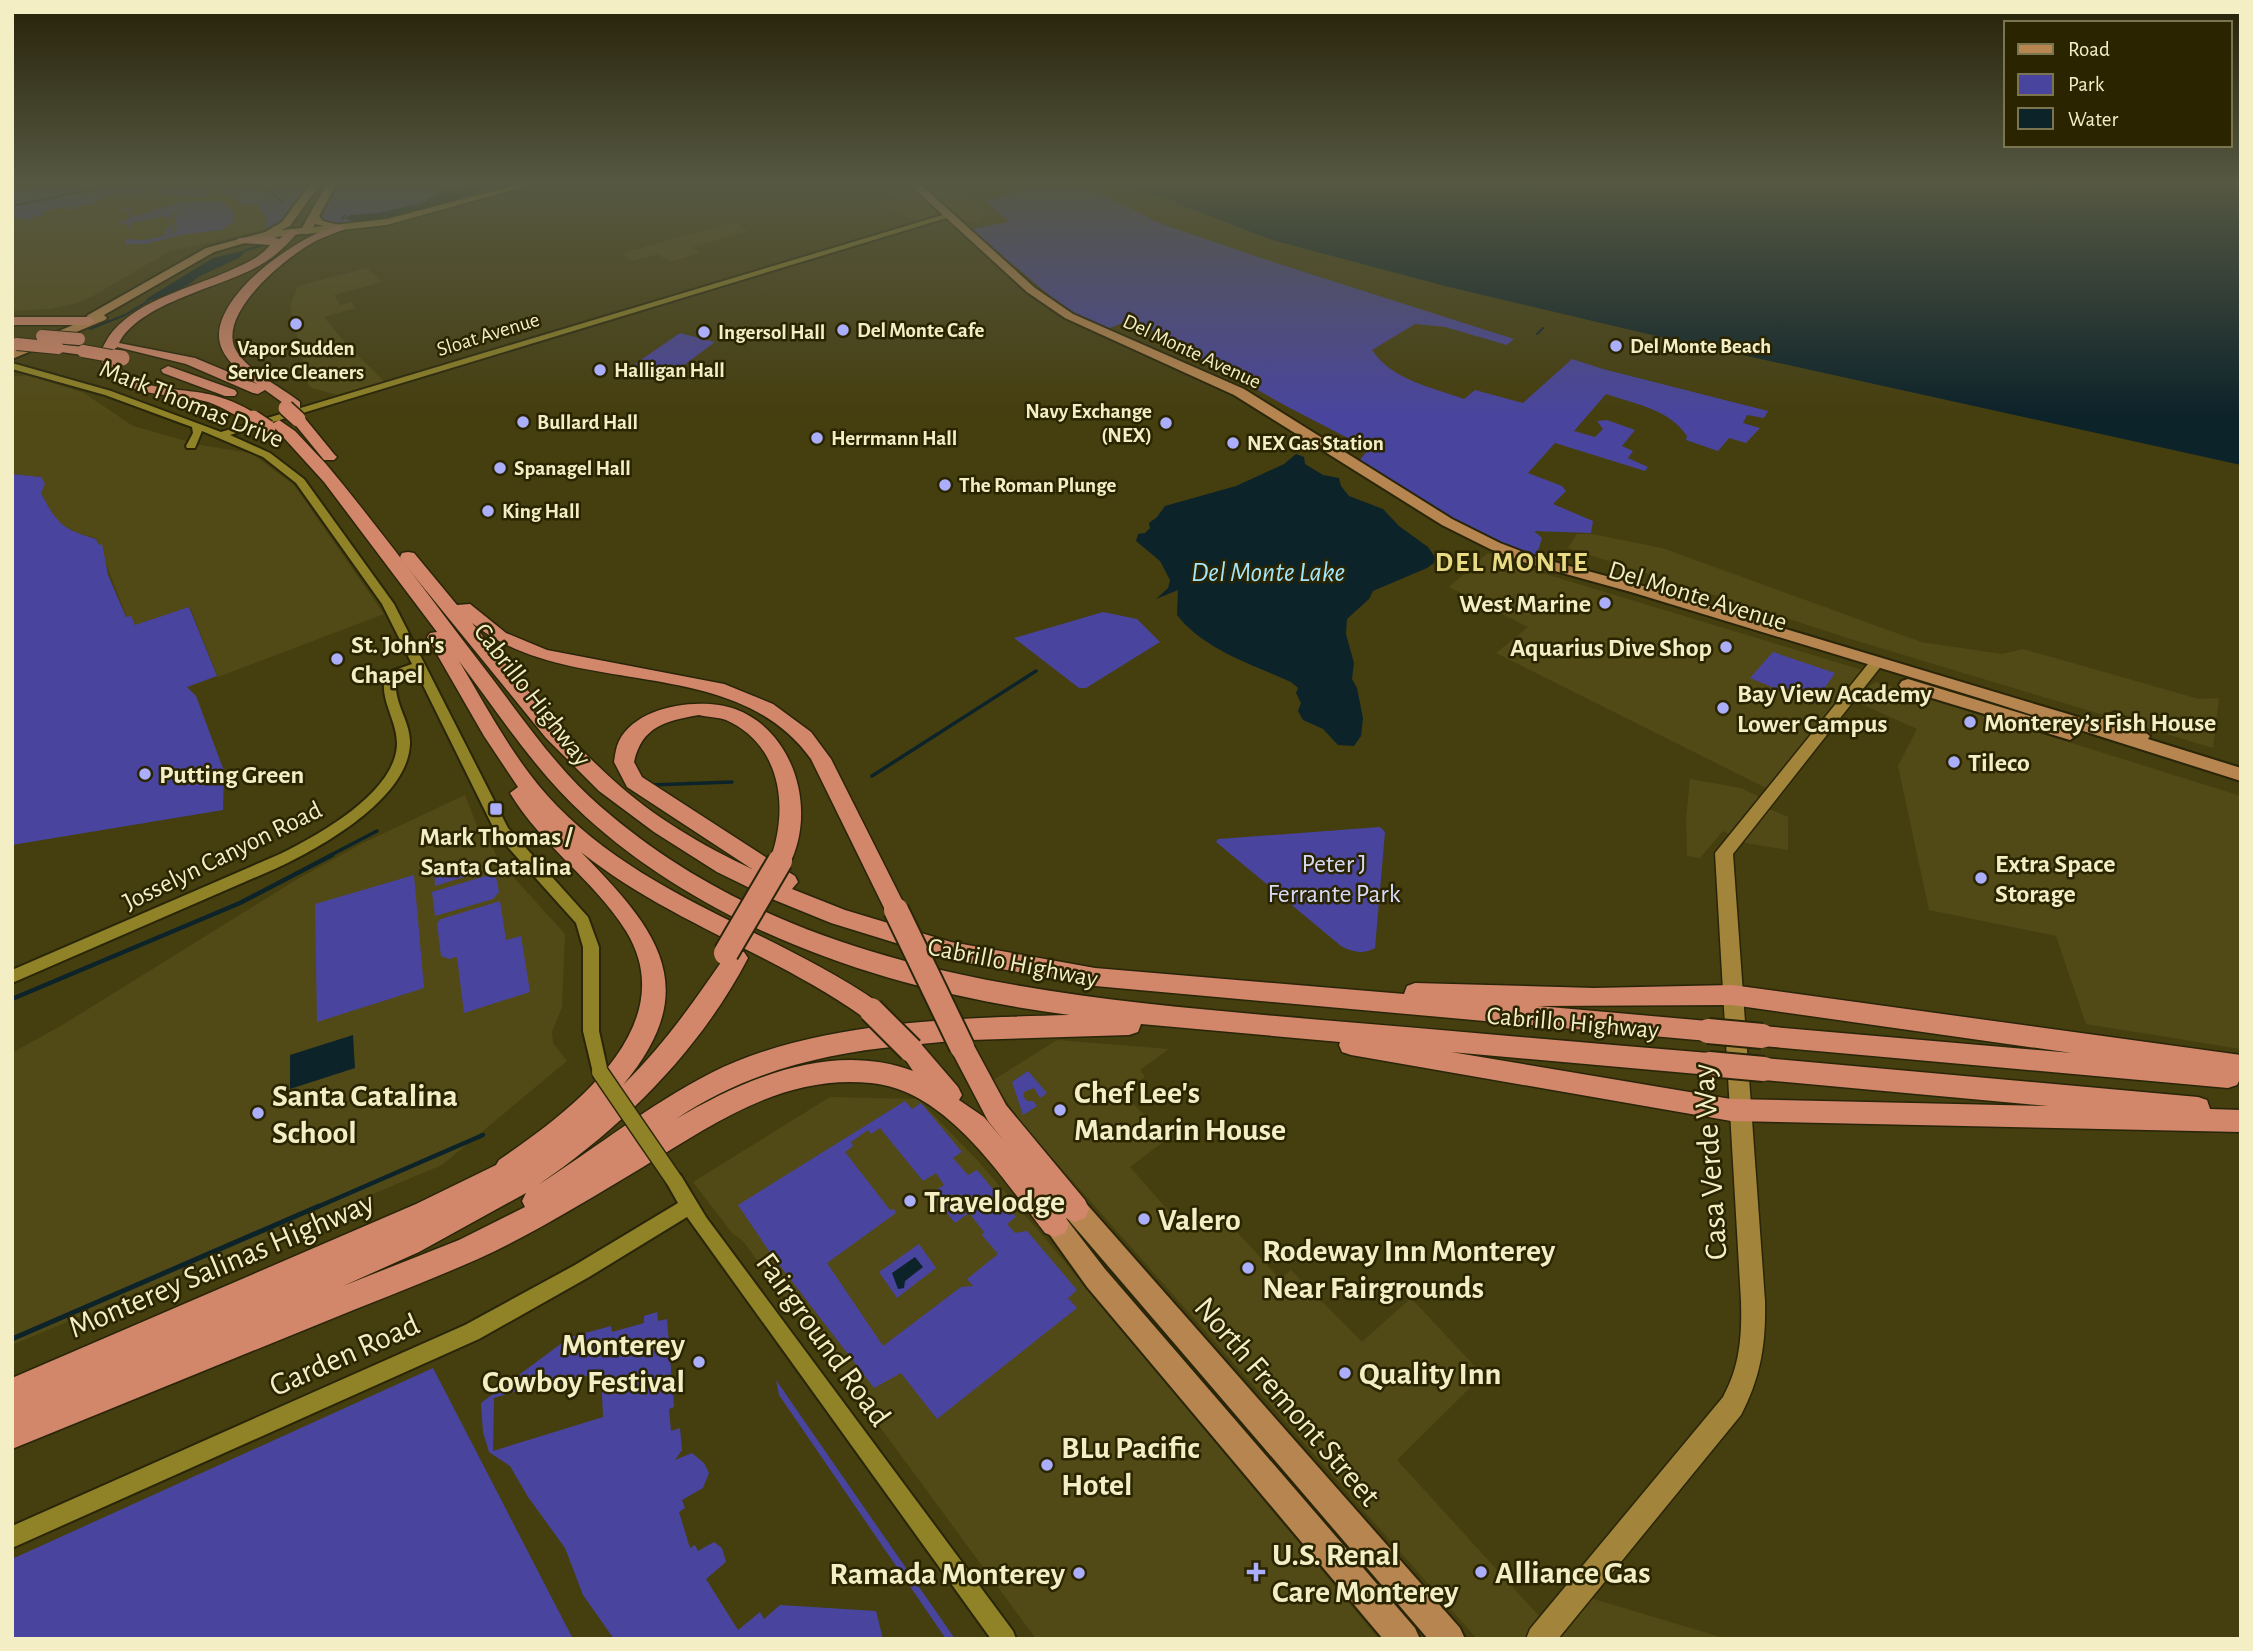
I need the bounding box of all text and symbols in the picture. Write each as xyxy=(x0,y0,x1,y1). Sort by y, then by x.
legend xyxy=(2004,21,2232,147)
text: Road xyxy=(2068,39,2110,60)
text: Park xyxy=(2068,74,2105,95)
text: Water xyxy=(2068,109,2118,130)
street label: Sloat Avenue xyxy=(434,309,542,360)
street label: Del Monte Avenue xyxy=(1119,310,1264,393)
marker: Vapor Sudden Service Cleaners xyxy=(288,316,304,332)
place label: Del Monte Cafe xyxy=(857,320,984,341)
place label: Ingersol Hall xyxy=(718,322,825,343)
marker: Del Monte Cafe xyxy=(835,322,851,338)
marker: Ingersol Hall xyxy=(696,324,712,340)
place label: Del Monte Beach xyxy=(1630,336,1771,357)
place label: Vapor Sudden Service Cleaners xyxy=(228,338,364,383)
marker: Del Monte Beach xyxy=(1608,338,1624,354)
street label: Mark Thomas Drive xyxy=(96,355,287,453)
place label: Halligan Hall xyxy=(614,360,725,381)
marker: Halligan Hall xyxy=(592,362,608,378)
place label: Navy Exchange (NEX) xyxy=(1025,401,1152,446)
place label: Bullard Hall xyxy=(537,412,638,433)
marker: Bullard Hall xyxy=(515,414,531,430)
marker: Navy Exchange (NEX) xyxy=(1158,415,1174,431)
place label: Herrmann Hall xyxy=(831,428,957,449)
marker: Herrmann Hall xyxy=(809,430,825,446)
place label: NEX Gas Station xyxy=(1247,433,1384,454)
marker: NEX Gas Station xyxy=(1225,435,1241,451)
place label: Spanagel Hall xyxy=(514,458,631,479)
marker: Spanagel Hall xyxy=(492,460,508,476)
place label: The Roman Plunge xyxy=(959,475,1117,496)
marker: The Roman Plunge xyxy=(937,477,953,493)
place label: King Hall xyxy=(502,501,580,522)
marker: King Hall xyxy=(480,503,496,519)
district label: DEL MONTE xyxy=(1435,549,1589,577)
street label: Del Monte Avenue xyxy=(1605,556,1790,635)
water label: Del Monte Lake xyxy=(1191,559,1345,587)
place label: West Marine xyxy=(1459,591,1591,617)
marker: West Marine xyxy=(1597,595,1613,611)
street label: Cabrillo Highway xyxy=(469,618,596,771)
place label: St. John's Chapel xyxy=(351,632,445,688)
place label: Aquarius Dive Shop xyxy=(1510,635,1712,661)
marker: Aquarius Dive Shop xyxy=(1718,639,1734,655)
marker: St. John's Chapel xyxy=(329,651,345,667)
place label: Bay View Academy Lower Campus xyxy=(1737,681,1932,737)
marker: Bay View Academy Lower Campus xyxy=(1715,700,1731,716)
place label: Monterey’s Fish House xyxy=(1984,710,2216,736)
marker: Monterey’s Fish House xyxy=(1962,714,1978,730)
place label: Tileco xyxy=(1968,750,2030,776)
marker: Tileco xyxy=(1946,754,1962,770)
place label: Putting Green xyxy=(159,762,304,788)
marker: Putting Green xyxy=(137,766,153,782)
street label: Josselyn Canyon Road xyxy=(119,797,326,915)
marker: Mark Thomas / Santa Catalina xyxy=(488,801,504,817)
place label: Mark Thomas / Santa Catalina xyxy=(420,824,573,880)
park label: Peter J Ferrante Park xyxy=(1267,851,1401,907)
place label: Extra Space Storage xyxy=(1995,851,2115,907)
marker: Extra Space Storage xyxy=(1973,870,1989,886)
street label: Cabrillo Highway xyxy=(925,934,1100,992)
street label: Cabrillo Highway xyxy=(1486,1003,1660,1043)
street label: Casa Verde Way xyxy=(1687,1062,1733,1261)
place label: Chef Lee's Mandarin House xyxy=(1074,1077,1286,1146)
place label: Santa Catalina School xyxy=(272,1080,458,1149)
marker: Chef Lee's Mandarin House xyxy=(1052,1102,1068,1118)
marker: Santa Catalina School xyxy=(250,1105,266,1121)
street label: Monterey Salinas Highway xyxy=(64,1186,379,1344)
place label: Travelodge xyxy=(924,1186,1065,1218)
marker: Travelodge xyxy=(902,1193,918,1209)
place label: Valero xyxy=(1158,1204,1241,1236)
marker: Valero xyxy=(1136,1211,1152,1227)
place label: Rodeway Inn Monterey Near Fairgrounds xyxy=(1262,1235,1556,1304)
street label: Fairground Road xyxy=(750,1247,897,1432)
marker: Rodeway Inn Monterey Near Fairgrounds xyxy=(1240,1260,1256,1276)
street label: North Fremont Street xyxy=(1188,1291,1386,1512)
street label: Garden Road xyxy=(265,1308,424,1402)
place label: Monterey Cowboy Festival xyxy=(482,1329,686,1398)
marker: Monterey Cowboy Festival xyxy=(691,1354,707,1370)
place label: Quality Inn xyxy=(1359,1358,1502,1391)
marker: Quality Inn xyxy=(1337,1365,1353,1381)
place label: BLu Pacific Hotel xyxy=(1061,1432,1199,1501)
marker: BLu Pacific Hotel xyxy=(1039,1457,1055,1473)
place label: U.S. Renal Care Monterey xyxy=(1272,1539,1459,1608)
place label: Alliance Gas xyxy=(1495,1557,1651,1589)
place label: Ramada Monterey xyxy=(829,1558,1066,1590)
marker: U.S. Renal Care Monterey xyxy=(1246,1562,1266,1582)
marker: Alliance Gas xyxy=(1473,1564,1489,1580)
marker: Ramada Monterey xyxy=(1071,1565,1087,1581)

